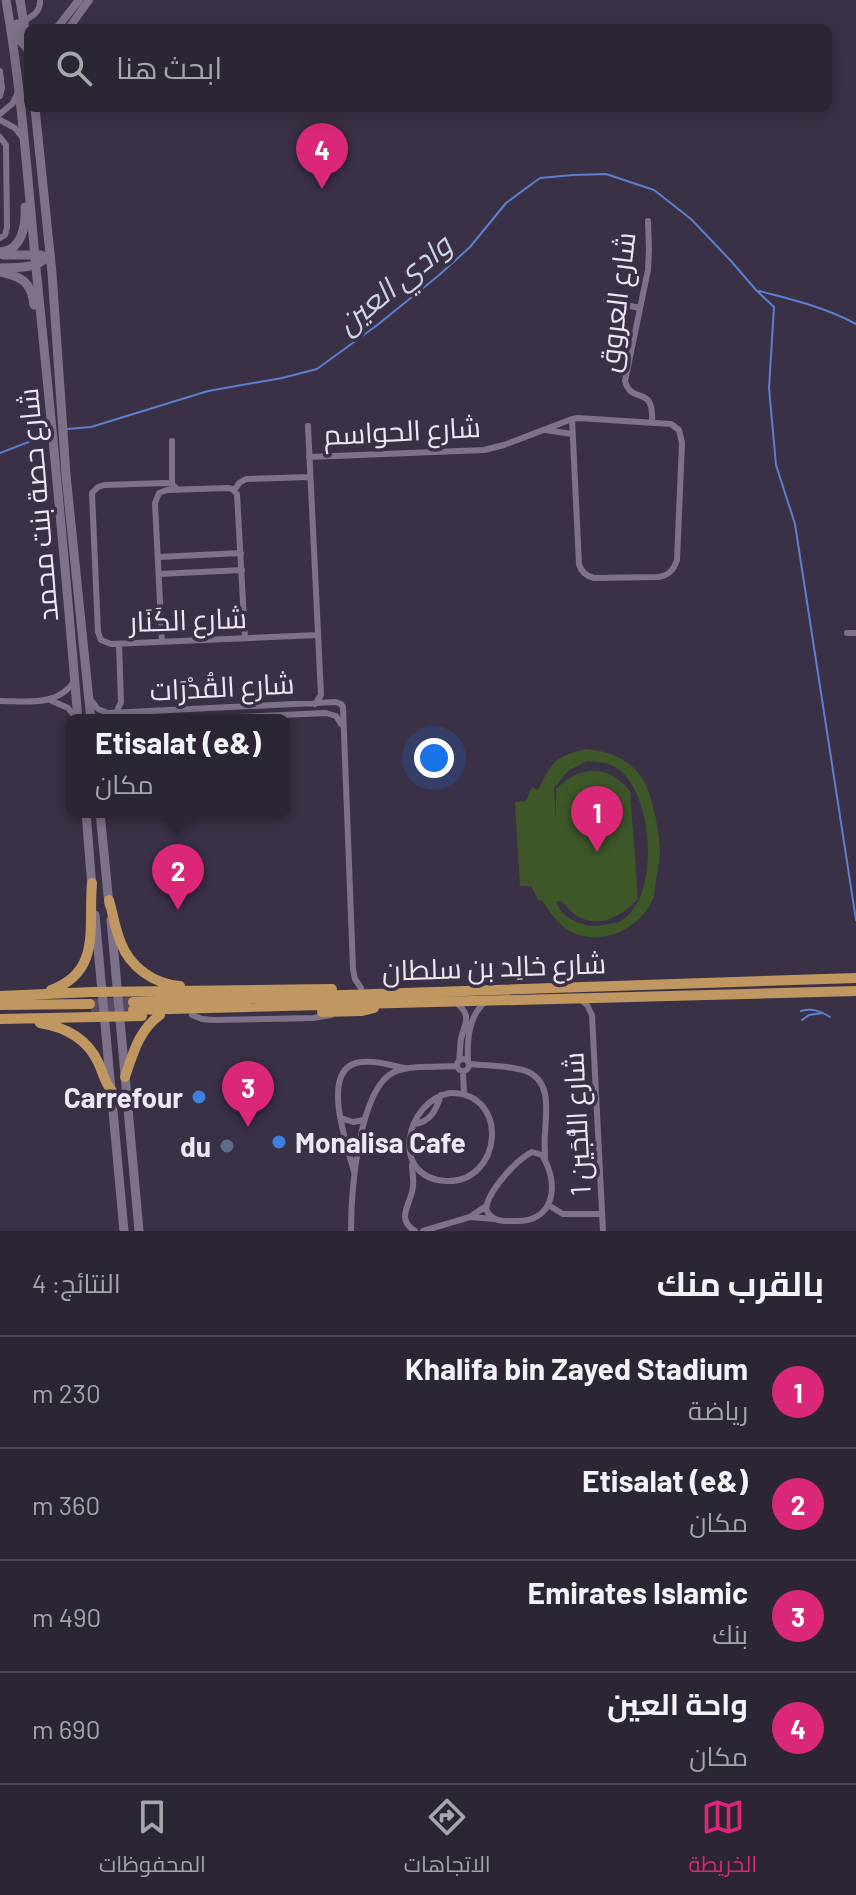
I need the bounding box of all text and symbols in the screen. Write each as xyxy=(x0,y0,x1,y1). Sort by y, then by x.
search box xyxy=(24,24,832,112)
icon: search xyxy=(52,46,96,90)
text: ابحث هنا xyxy=(116,49,222,85)
pin: 4 xyxy=(296,123,348,189)
water label: وادي العين xyxy=(329,225,463,345)
street label: شارع العروق xyxy=(591,230,644,374)
street label: شارع حصة بنت محمد xyxy=(10,387,67,623)
street label: شارع الحواسم xyxy=(323,409,482,455)
street label: شارع الكَنَار xyxy=(127,600,247,641)
street label: شارع القُدْرَات xyxy=(149,665,295,710)
popup xyxy=(66,714,290,818)
text: Etisalat (e&) xyxy=(95,724,261,760)
your location xyxy=(414,738,454,778)
text: مكان xyxy=(95,768,154,799)
pin: 1 xyxy=(571,786,623,852)
pin: 2 xyxy=(152,844,204,910)
street label: شارع خالِد بن سلطان xyxy=(381,945,607,990)
street label: شارع اللُّجَين 1 xyxy=(555,1051,600,1197)
pin: 3 xyxy=(222,1061,274,1127)
place label: Carrefour xyxy=(64,1080,183,1114)
marker: Carrefour xyxy=(190,1088,208,1106)
place label: Monalisa Cafe xyxy=(295,1125,466,1159)
place label: du xyxy=(180,1129,211,1163)
marker: Monalisa Cafe xyxy=(270,1133,288,1151)
marker: du xyxy=(218,1137,236,1155)
text: بالقرب منك xyxy=(657,1262,824,1303)
text: النتائج: 4 xyxy=(32,1267,121,1298)
text: Khalifa bin Zayed Stadium xyxy=(405,1350,748,1386)
text: 230 m xyxy=(32,1377,101,1408)
text: 1 xyxy=(793,1377,803,1408)
text: رياضة xyxy=(688,1394,748,1425)
text: Etisalat (e&) xyxy=(582,1462,748,1498)
text: 360 m xyxy=(32,1489,100,1520)
text: 2 xyxy=(791,1489,805,1520)
text: مكان xyxy=(689,1506,748,1537)
text: Emirates Islamic xyxy=(528,1574,748,1610)
text: 490 m xyxy=(32,1601,101,1632)
text: 3 xyxy=(791,1601,805,1632)
text: بنك xyxy=(712,1618,748,1649)
text: واحة العين xyxy=(607,1685,748,1721)
text: 690 m xyxy=(32,1713,100,1744)
text: 4 xyxy=(790,1713,806,1744)
text: مكان xyxy=(689,1740,748,1771)
tab: المحفوظات xyxy=(99,1795,206,1885)
tab: الاتجاهات xyxy=(404,1795,491,1885)
tab: الخريطة xyxy=(688,1795,757,1885)

